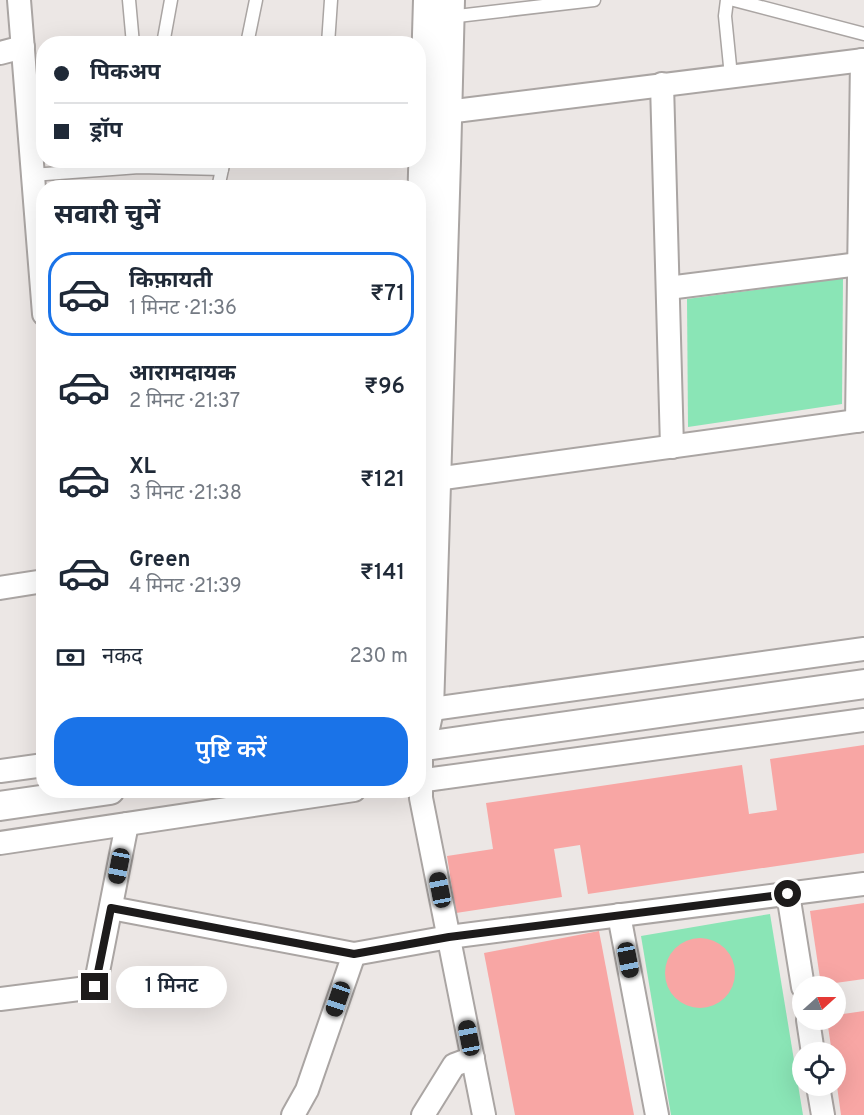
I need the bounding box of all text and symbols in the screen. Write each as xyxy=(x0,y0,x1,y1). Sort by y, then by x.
text: पिकअप xyxy=(90,60,161,87)
text: ड्रॉप xyxy=(90,118,123,145)
text: सवारी चुनें xyxy=(54,199,160,233)
icon: car xyxy=(57,267,111,321)
text: किफ़ायती xyxy=(129,268,213,295)
text: ₹71 xyxy=(370,281,405,308)
text: 1 मिनट · 21:36 xyxy=(129,296,237,322)
icon: car xyxy=(57,360,111,414)
text: आरामदायक xyxy=(129,361,236,388)
text: ₹96 xyxy=(364,374,405,401)
text: 2 मिनट · 21:37 xyxy=(129,389,240,415)
icon: car xyxy=(57,453,111,507)
text: XL xyxy=(129,454,156,481)
text: ₹121 xyxy=(360,467,405,494)
text: 3 मिनट · 21:38 xyxy=(129,481,242,507)
icon: car xyxy=(57,546,111,600)
text: Green xyxy=(129,547,191,574)
text: ₹141 xyxy=(360,560,405,587)
text: 4 मिनट · 21:39 xyxy=(129,574,242,600)
icon: cash xyxy=(54,641,87,674)
text: नकद xyxy=(102,644,143,671)
text: 230 m xyxy=(349,644,408,670)
button: पुष्टि करें xyxy=(54,717,408,786)
car xyxy=(107,847,131,885)
car xyxy=(428,871,452,909)
route start xyxy=(774,880,801,907)
car xyxy=(616,941,640,979)
callout: 1 मिनट xyxy=(116,966,227,1008)
route end xyxy=(81,973,108,1000)
text: 1 मिनट xyxy=(145,974,198,1000)
north arrow xyxy=(792,976,846,1030)
map controls xyxy=(792,976,846,1096)
car xyxy=(324,979,352,1019)
car xyxy=(457,1019,481,1057)
button: locate xyxy=(792,1042,846,1096)

